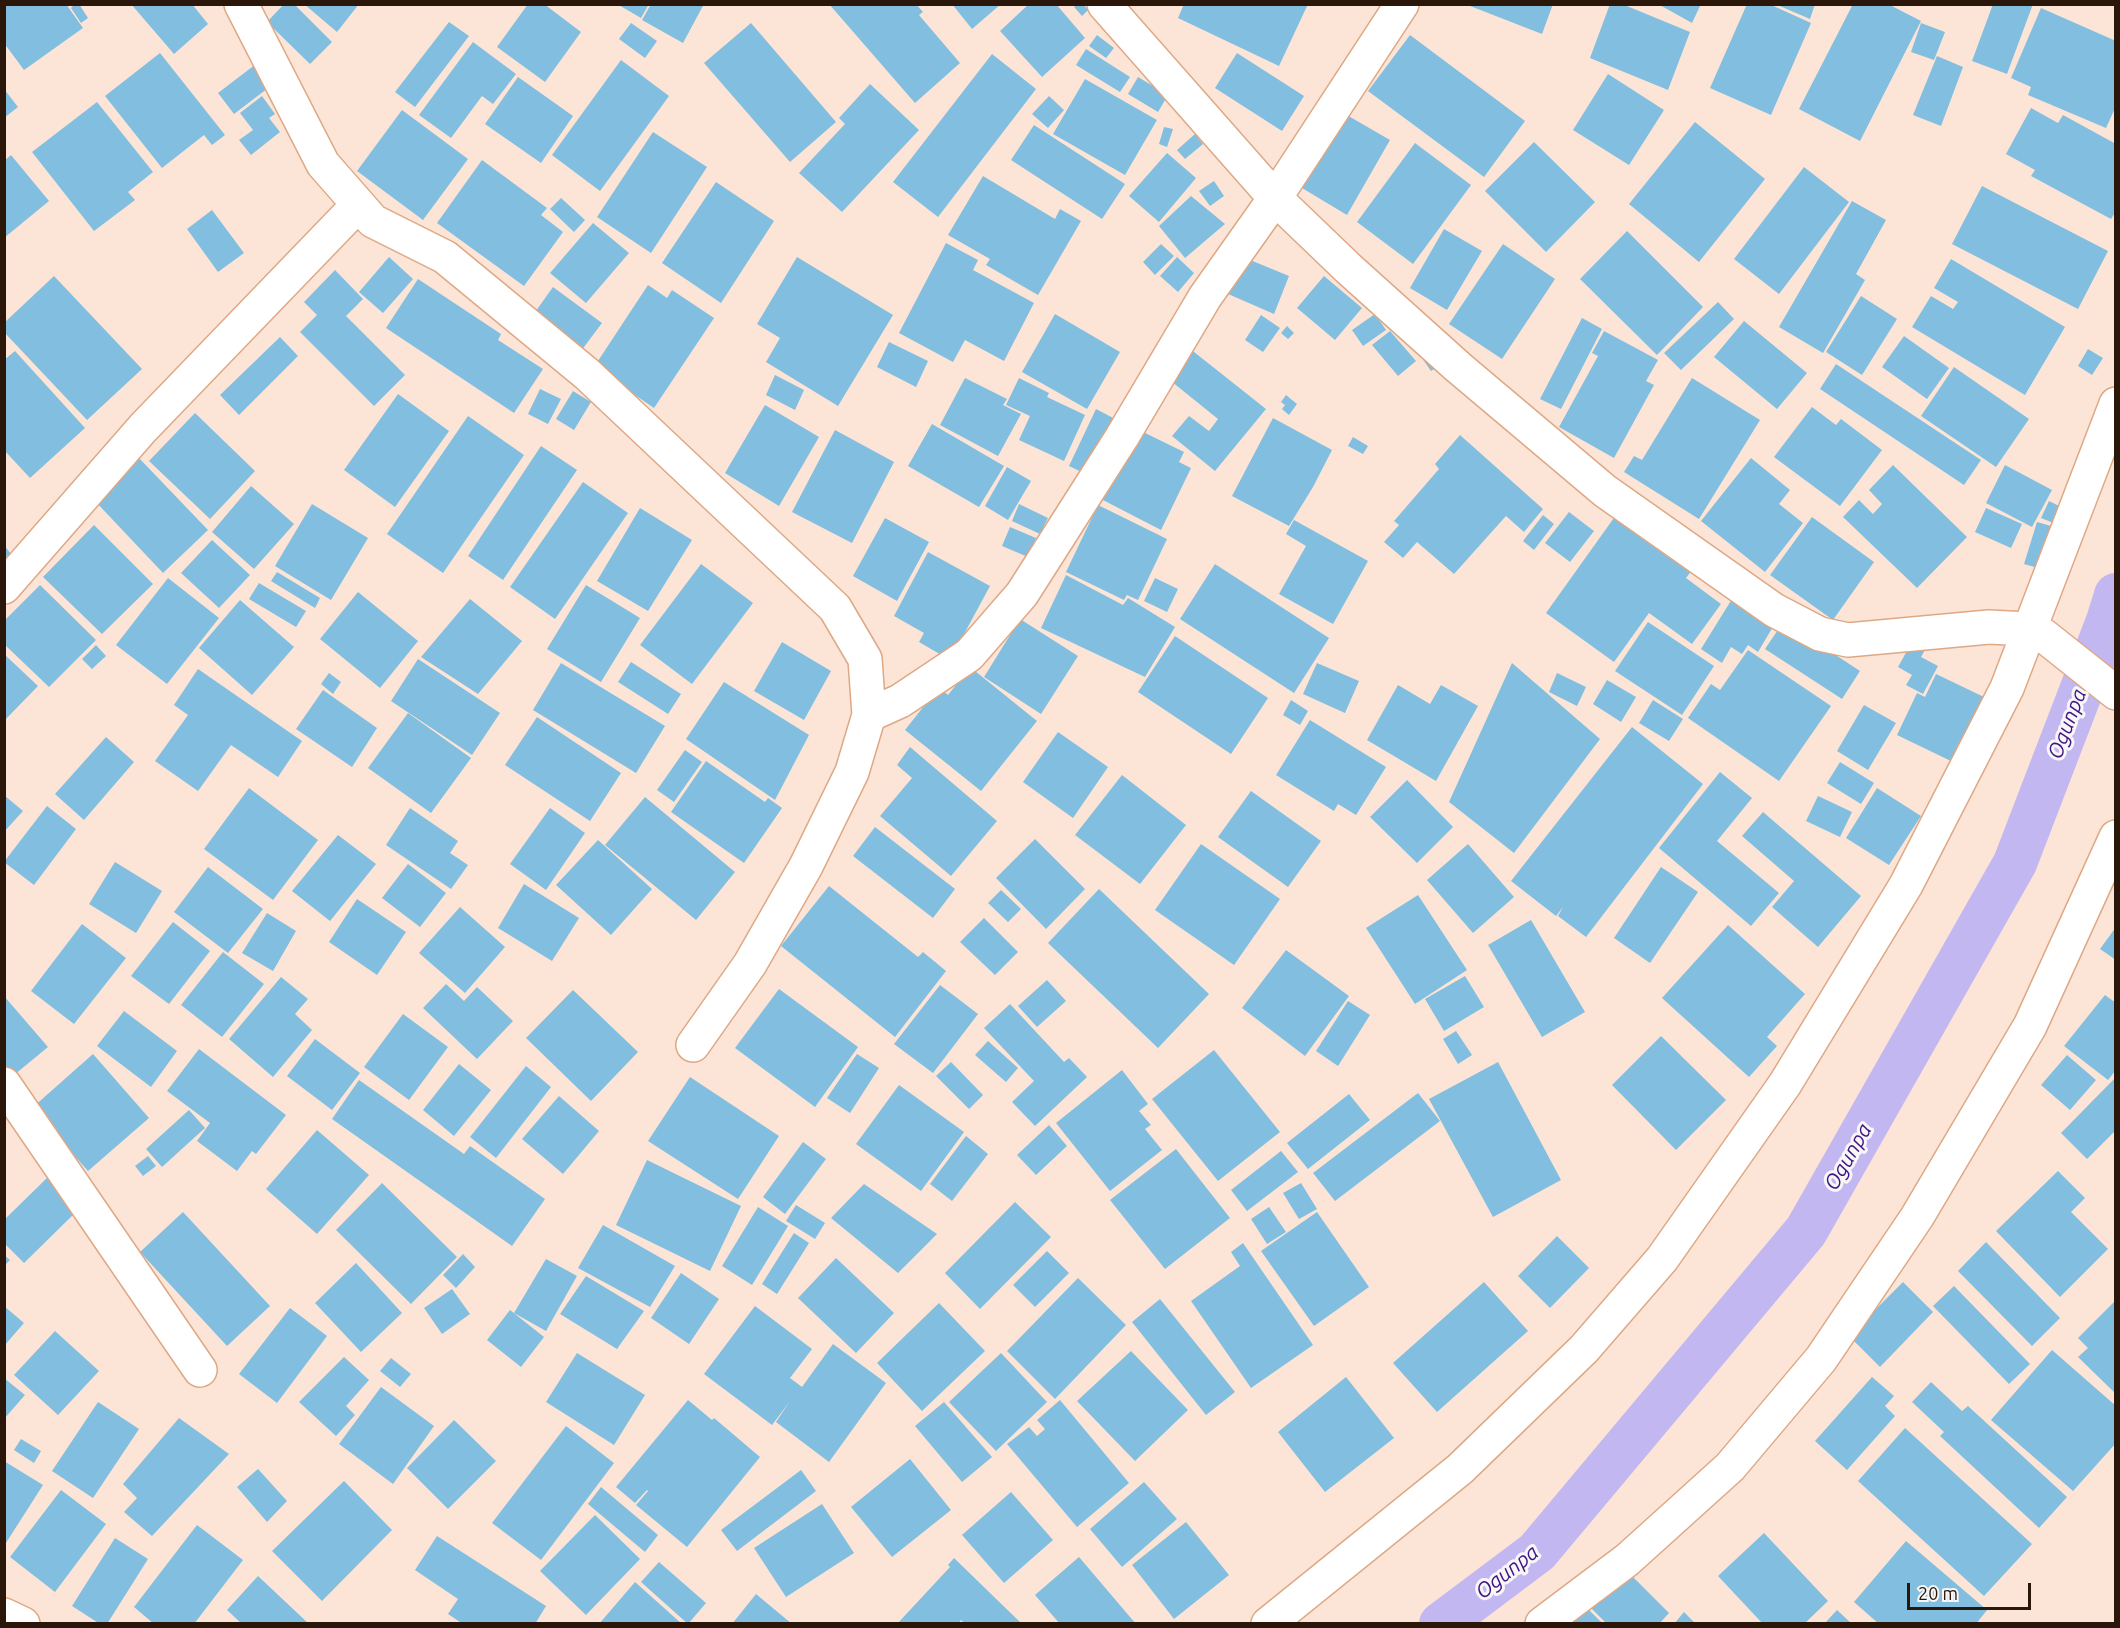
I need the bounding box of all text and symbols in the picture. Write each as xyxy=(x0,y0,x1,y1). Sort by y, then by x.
water label: Ogunpa xyxy=(2042,685,2092,763)
water label: Ogunpa xyxy=(1819,1119,1877,1195)
water label: Ogunpa xyxy=(1471,1540,1543,1604)
scale bar xyxy=(1910,1571,2034,1609)
text: 20 m xyxy=(1918,1583,1958,1603)

